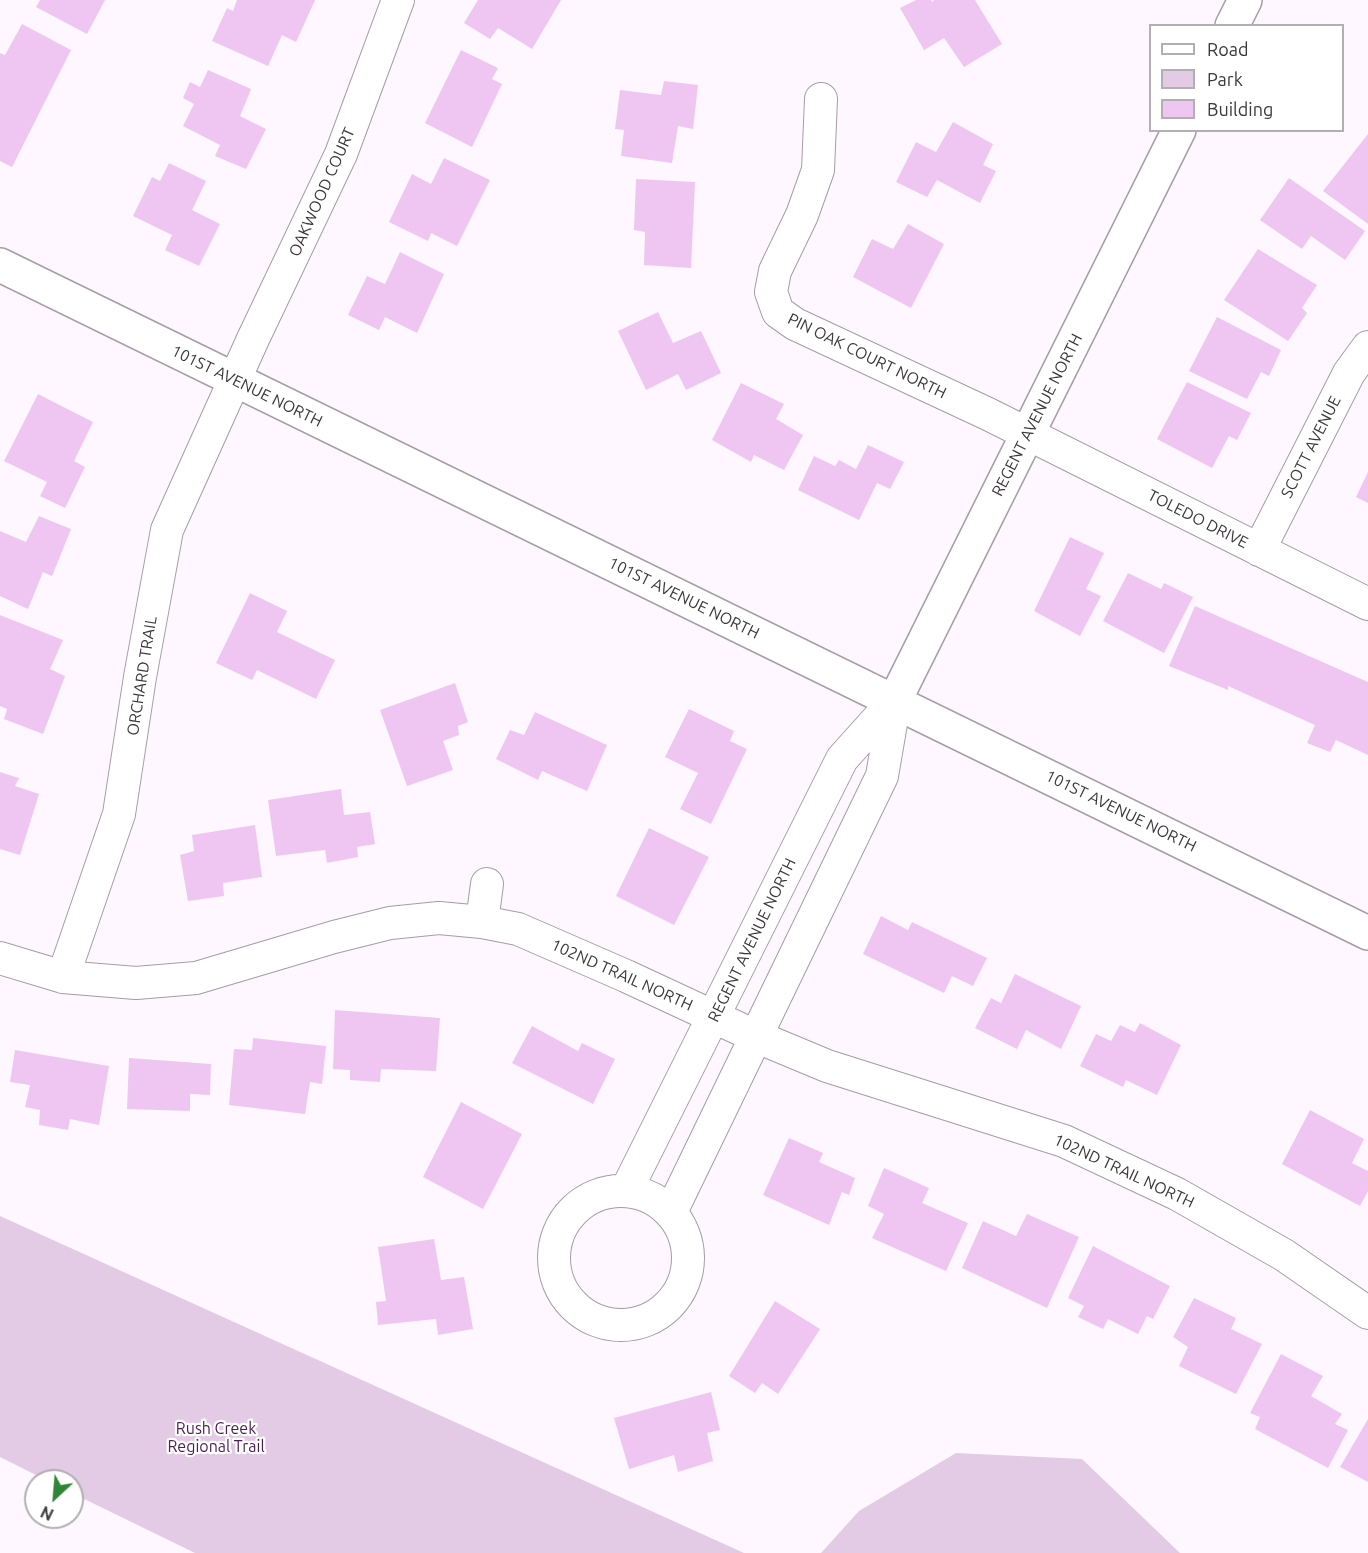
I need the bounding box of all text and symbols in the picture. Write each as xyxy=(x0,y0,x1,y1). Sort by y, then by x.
legend xyxy=(1149,24,1344,132)
text: Road xyxy=(1207,39,1249,59)
text: Park xyxy=(1207,69,1243,89)
text: Building xyxy=(1207,99,1273,119)
street label: OAKWOOD COURT xyxy=(285,125,359,259)
street label: PIN OAK COURT NORTH xyxy=(785,309,949,403)
street label: REGENT AVENUE NORTH xyxy=(988,331,1086,499)
street label: 101ST AVENUE NORTH xyxy=(168,341,326,431)
street label: SCOTT AVENUE xyxy=(1277,393,1345,501)
street label: TOLEDO DRIVE xyxy=(1145,485,1251,553)
street label: 101ST AVENUE NORTH xyxy=(605,553,763,643)
street label: ORCHARD TRAIL xyxy=(123,615,161,737)
street label: 101ST AVENUE NORTH xyxy=(1042,766,1200,856)
street label: REGENT AVENUE NORTH xyxy=(704,855,800,1025)
street label: 102ND TRAIL NORTH xyxy=(548,935,696,1015)
street label: 102ND TRAIL NORTH xyxy=(1051,1130,1197,1212)
park label: Rush Creek Regional Trail xyxy=(167,1419,265,1457)
north arrow xyxy=(24,1469,84,1529)
text: N xyxy=(38,1503,56,1524)

